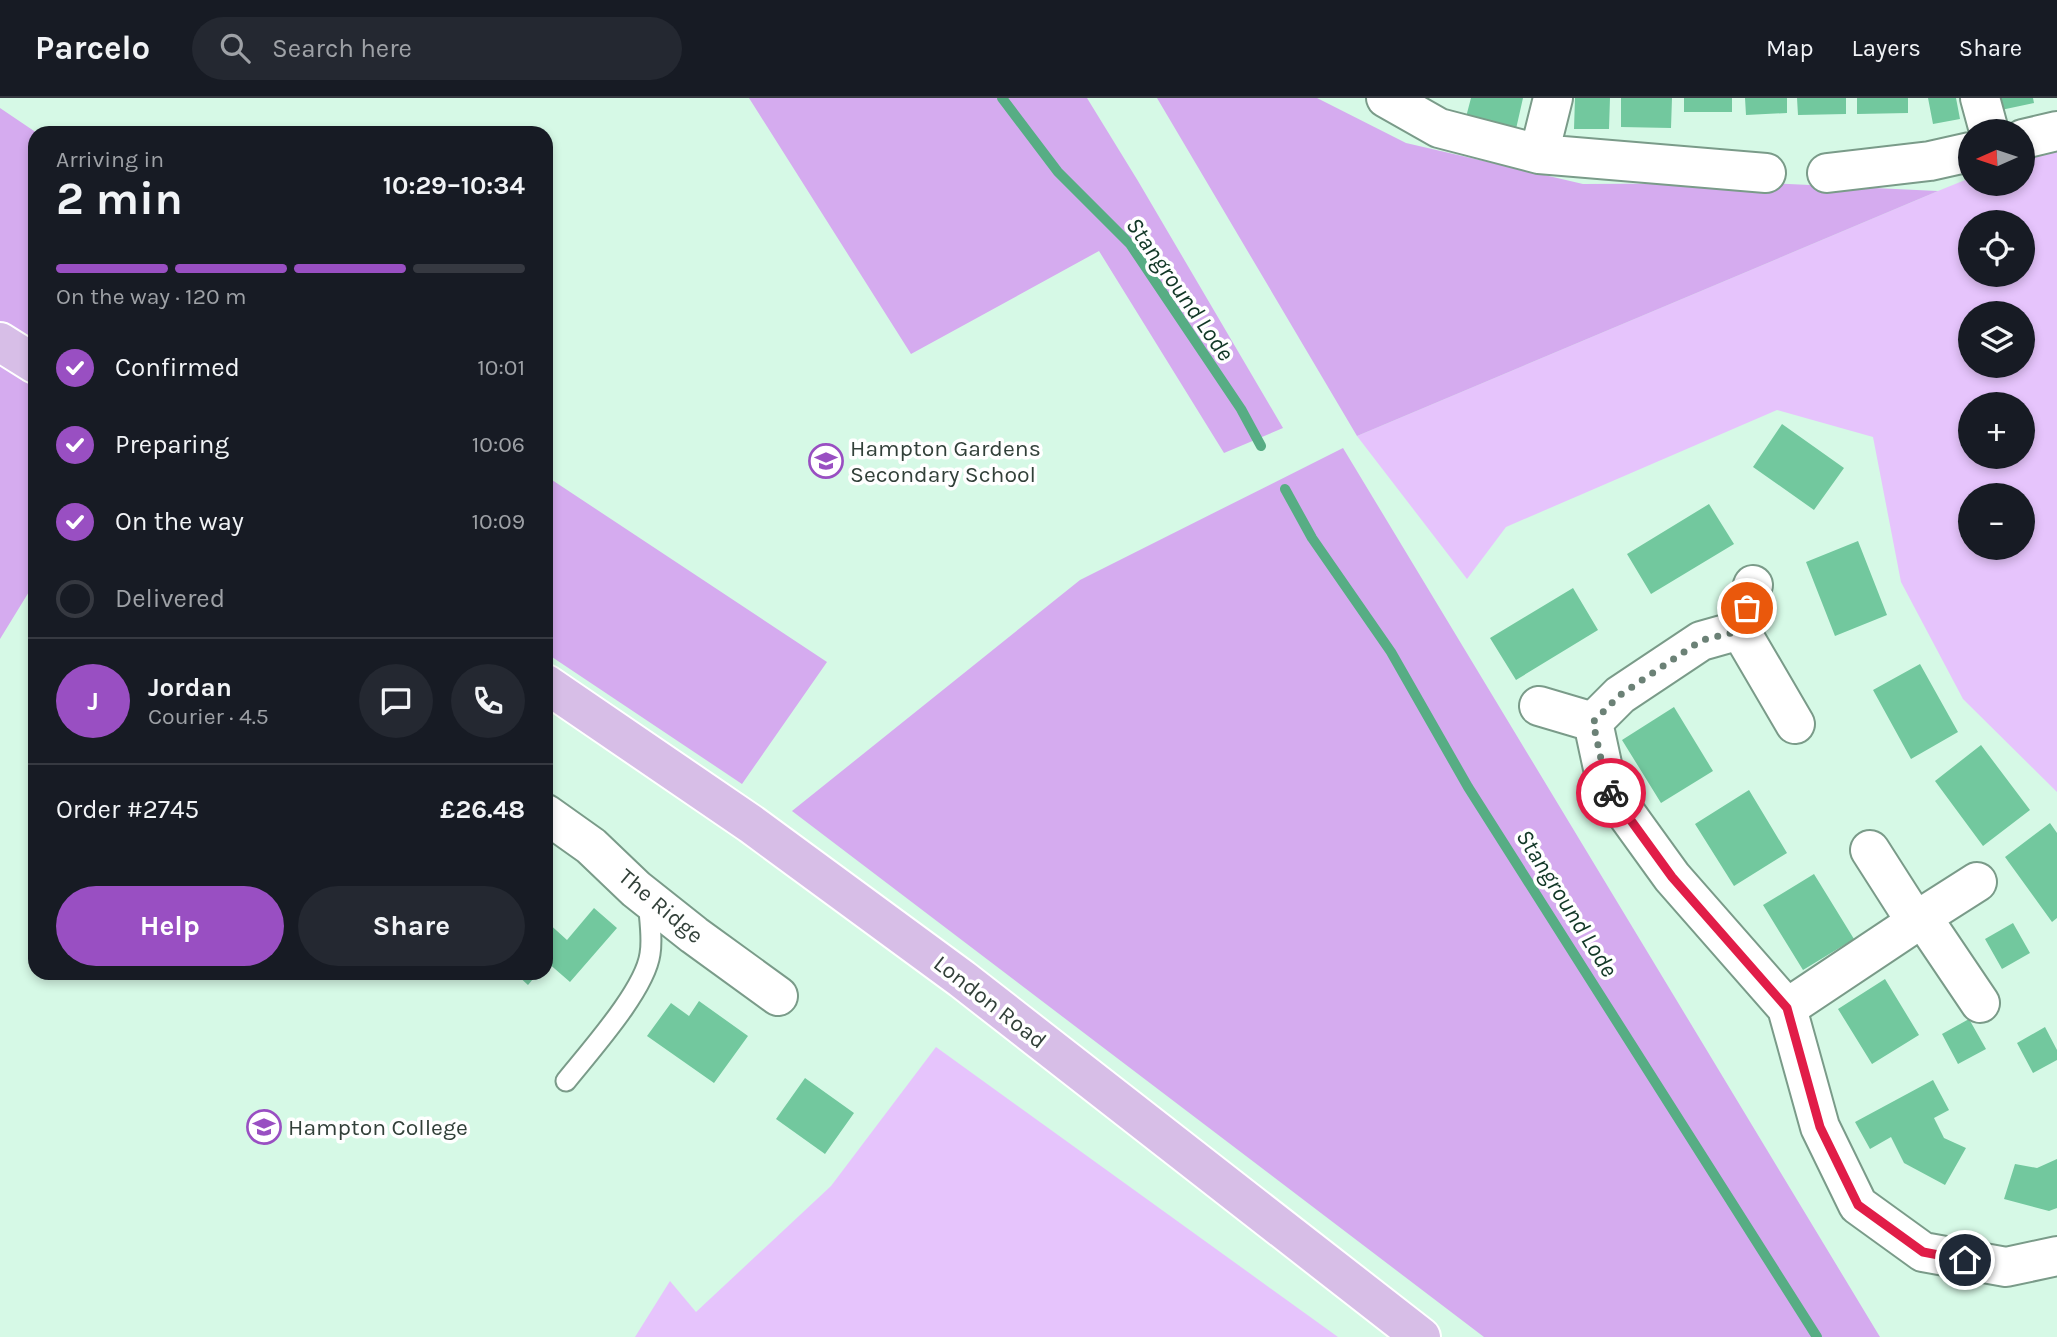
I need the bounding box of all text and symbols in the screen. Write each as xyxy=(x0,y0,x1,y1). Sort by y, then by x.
search box xyxy=(192,17,682,80)
text: Parcelo xyxy=(35,29,150,67)
icon: search xyxy=(216,29,254,67)
text: Search here xyxy=(272,33,412,64)
text: Map xyxy=(1766,34,1814,62)
text: Layers xyxy=(1852,34,1921,62)
text: Share xyxy=(1959,34,2022,62)
north arrow xyxy=(1958,119,2035,196)
map controls xyxy=(1958,119,2035,560)
text: Arriving in xyxy=(56,146,164,173)
text: 10:29–10:34 xyxy=(383,170,525,201)
text: 2 min xyxy=(56,172,183,226)
button: locate xyxy=(1958,210,2035,287)
water label: Stanground Lode xyxy=(1120,212,1240,366)
text: On the way · 120 m xyxy=(56,283,247,310)
button: layers xyxy=(1958,301,2035,378)
icon: check xyxy=(56,349,94,387)
text: Confirmed xyxy=(115,352,240,383)
text: 10:01 xyxy=(477,354,525,381)
button: + xyxy=(1958,392,2035,469)
icon: check xyxy=(56,426,94,464)
text: Preparing xyxy=(115,429,229,460)
text: 10:06 xyxy=(472,431,525,458)
place label: Hampton Gardens Secondary School xyxy=(850,435,1041,488)
school or university icon: Hampton Gardens Secondary School xyxy=(807,442,845,480)
button: − xyxy=(1958,483,2035,560)
icon: check xyxy=(56,503,94,541)
text: On the way xyxy=(115,506,244,537)
text: 10:09 xyxy=(471,508,525,535)
pin xyxy=(1717,578,1777,638)
text: Delivered xyxy=(115,583,225,614)
icon: bag xyxy=(1728,589,1766,627)
button: chat xyxy=(359,664,433,738)
button: phone xyxy=(451,664,525,738)
text: Jordan xyxy=(148,672,232,703)
text: J xyxy=(87,686,99,717)
text: Courier · 4.5 xyxy=(148,703,269,730)
courier xyxy=(1576,758,1646,828)
icon: bike xyxy=(1592,774,1630,812)
text: Order #2745 xyxy=(56,794,199,825)
text: £26.48 xyxy=(440,794,525,825)
water label: Stanground Lode xyxy=(1510,824,1624,982)
street label: The Ridge xyxy=(613,863,709,949)
button: Help xyxy=(56,886,284,966)
button: Share xyxy=(298,886,525,966)
street label: London Road xyxy=(928,950,1052,1054)
school or university icon: Hampton College xyxy=(245,1108,283,1146)
place label: Hampton College xyxy=(288,1114,468,1141)
pin xyxy=(1935,1230,1995,1290)
icon: home xyxy=(1946,1241,1984,1279)

